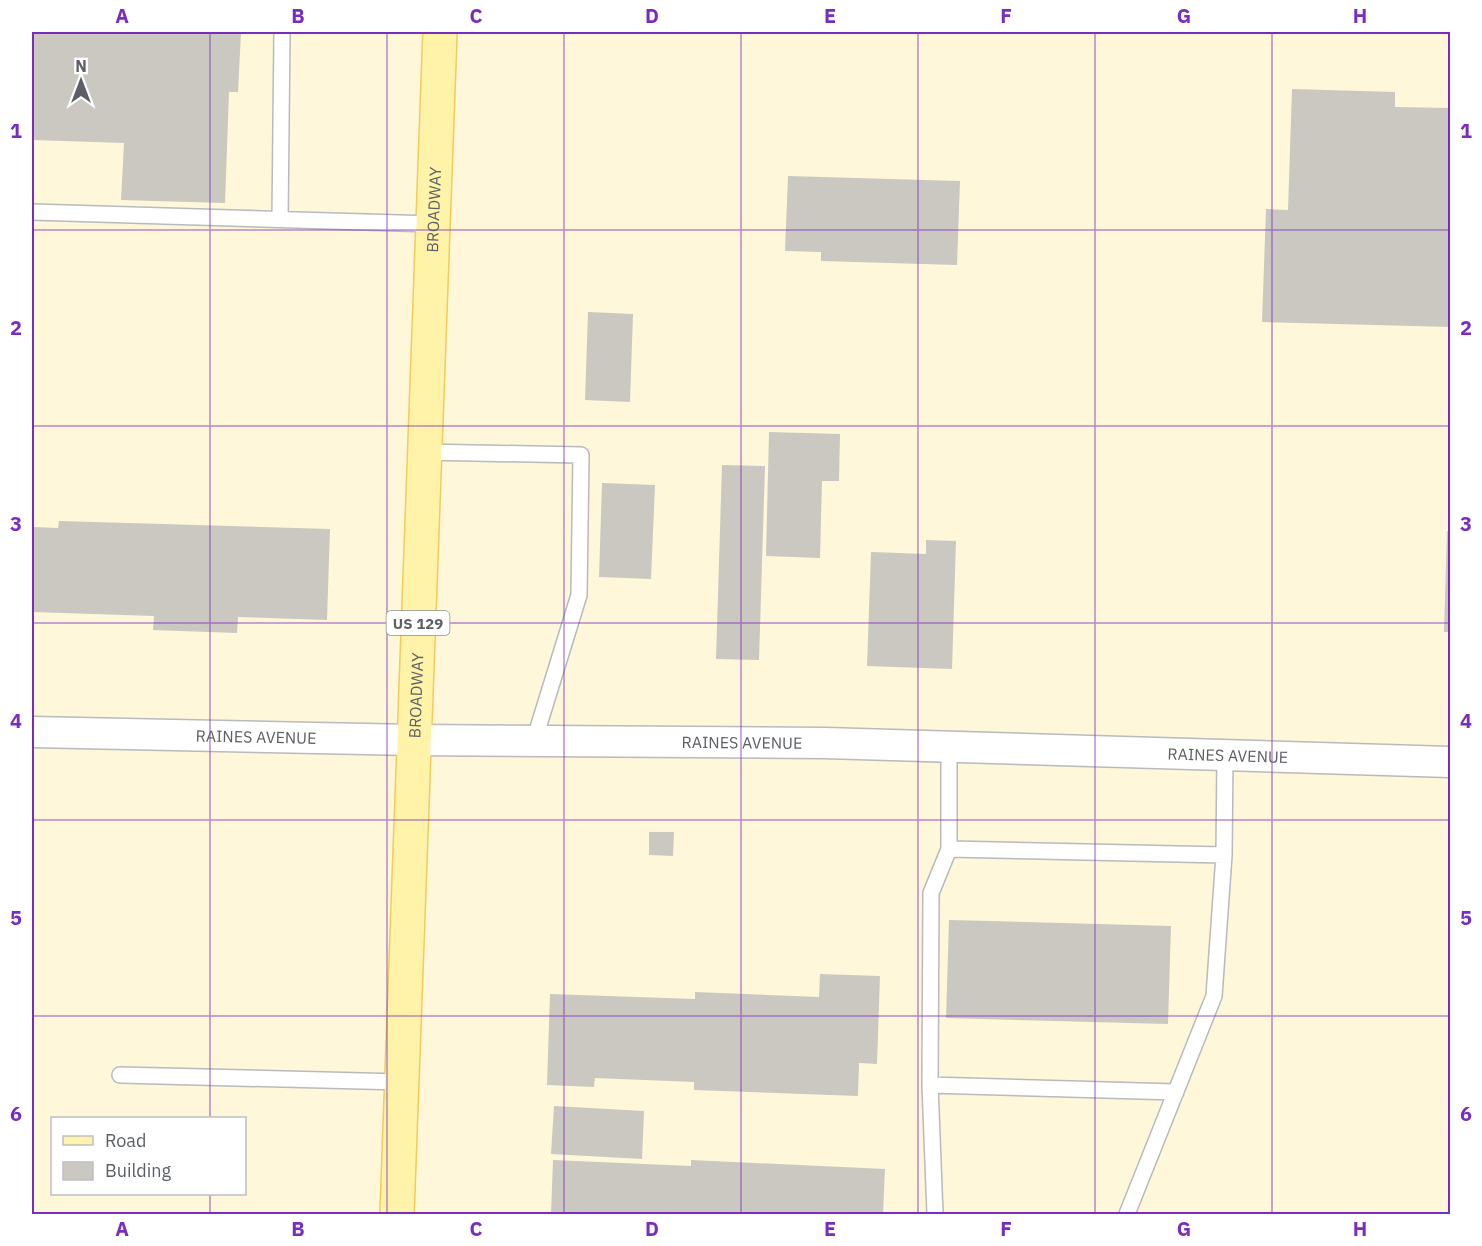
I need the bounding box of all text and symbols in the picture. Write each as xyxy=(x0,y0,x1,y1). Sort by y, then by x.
text: A xyxy=(115,2,129,29)
text: B xyxy=(291,2,305,29)
text: C xyxy=(469,2,483,29)
text: D xyxy=(645,2,659,29)
text: E xyxy=(824,2,836,29)
text: F xyxy=(1000,2,1012,29)
text: G xyxy=(1177,2,1191,29)
text: H xyxy=(1353,2,1367,29)
north arrow xyxy=(51,51,111,111)
text: N xyxy=(75,56,87,76)
text: 1 xyxy=(10,117,22,144)
text: 1 xyxy=(1460,117,1472,144)
street label: BROADWAY xyxy=(422,166,445,253)
text: 2 xyxy=(10,314,22,341)
text: 2 xyxy=(1460,314,1472,341)
text: 3 xyxy=(10,510,22,537)
text: 3 xyxy=(1460,510,1472,537)
road number: US 129 xyxy=(386,611,450,635)
street label: BROADWAY xyxy=(404,652,427,739)
text: 4 xyxy=(10,707,22,734)
text: 4 xyxy=(1460,707,1472,734)
street label: RAINES AVENUE xyxy=(195,725,317,748)
street label: RAINES AVENUE xyxy=(681,732,802,753)
street label: RAINES AVENUE xyxy=(1167,743,1288,767)
text: 5 xyxy=(10,904,22,931)
text: 5 xyxy=(1460,904,1472,931)
text: 6 xyxy=(10,1100,22,1127)
text: 6 xyxy=(1460,1100,1472,1127)
legend xyxy=(51,1117,246,1195)
text: Road xyxy=(105,1129,146,1152)
text: Building xyxy=(105,1159,172,1182)
text: A xyxy=(115,1215,129,1242)
text: B xyxy=(291,1215,305,1242)
text: C xyxy=(469,1215,483,1242)
text: D xyxy=(645,1215,659,1242)
text: E xyxy=(824,1215,836,1242)
text: F xyxy=(1000,1215,1012,1242)
text: G xyxy=(1177,1215,1191,1242)
text: H xyxy=(1353,1215,1367,1242)

